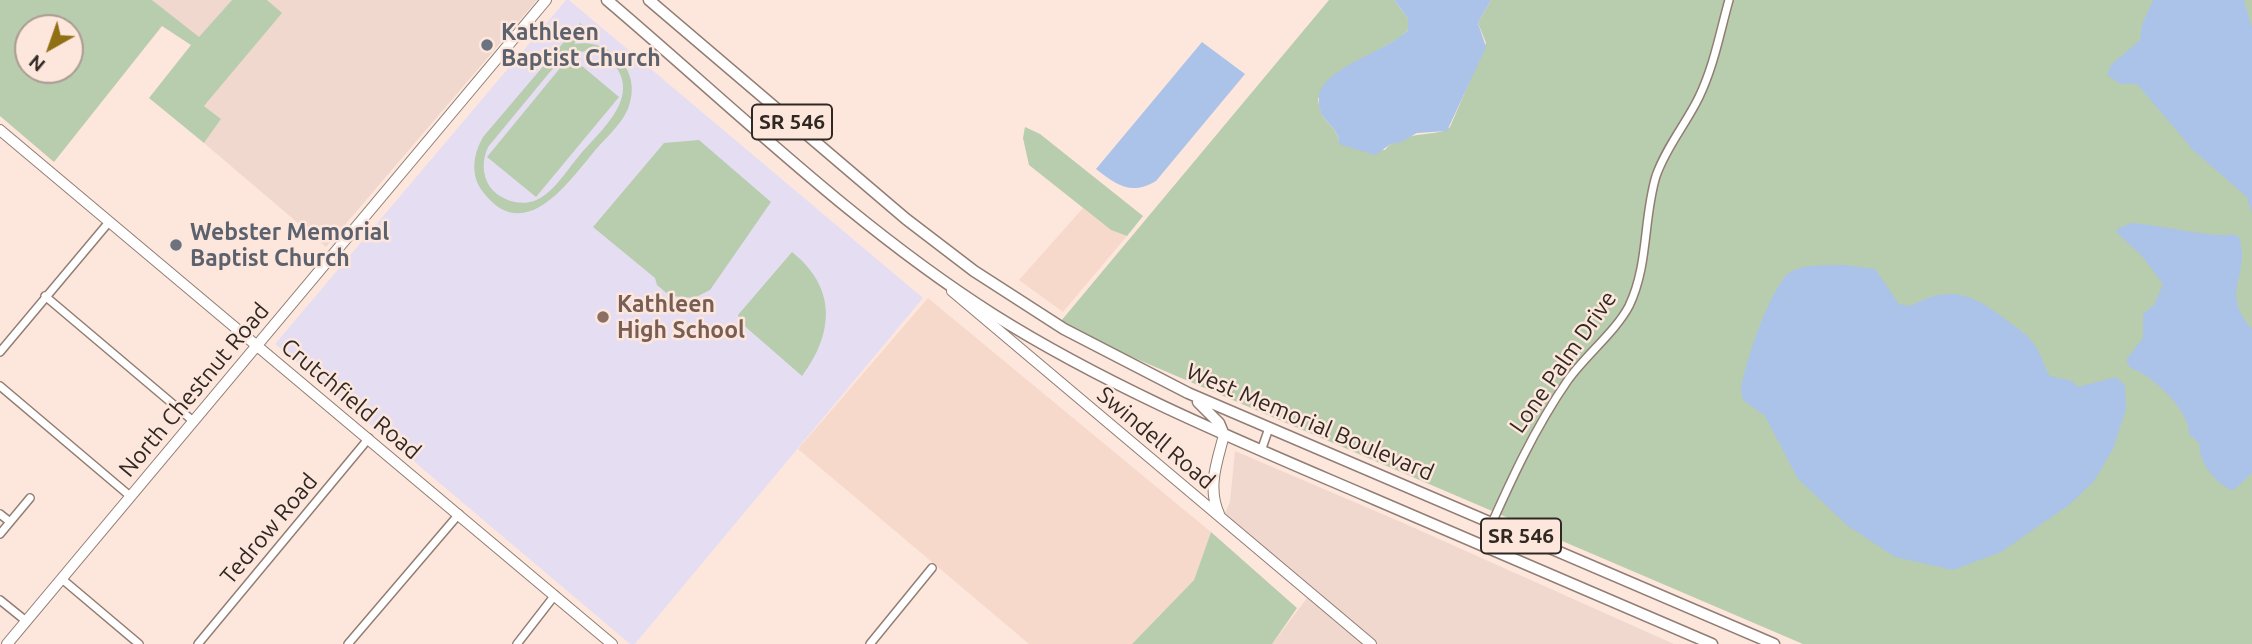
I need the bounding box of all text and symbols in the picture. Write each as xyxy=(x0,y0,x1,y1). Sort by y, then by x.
north arrow xyxy=(14,14,84,84)
place label: Kathleen Baptist Church xyxy=(501,18,661,72)
marker: Kathleen Baptist Church xyxy=(479,37,495,53)
text: N xyxy=(24,51,49,77)
road number: SR 546 xyxy=(752,104,832,140)
place label: Webster Memorial Baptist Church xyxy=(190,218,389,272)
marker: Webster Memorial Baptist Church xyxy=(168,237,184,253)
street label: Lone Palm Drive xyxy=(1504,286,1622,438)
place label: Kathleen High School xyxy=(617,290,745,344)
street label: North Chestnut Road xyxy=(113,297,275,483)
marker: Kathleen High School xyxy=(595,309,611,325)
street label: Crutchfield Road xyxy=(276,333,426,465)
street label: West Memorial Boulevard xyxy=(1182,357,1438,487)
street label: Swindell Road xyxy=(1092,381,1220,495)
street label: Tedrow Road xyxy=(215,468,323,590)
road number: SR 546 xyxy=(1481,518,1561,554)

